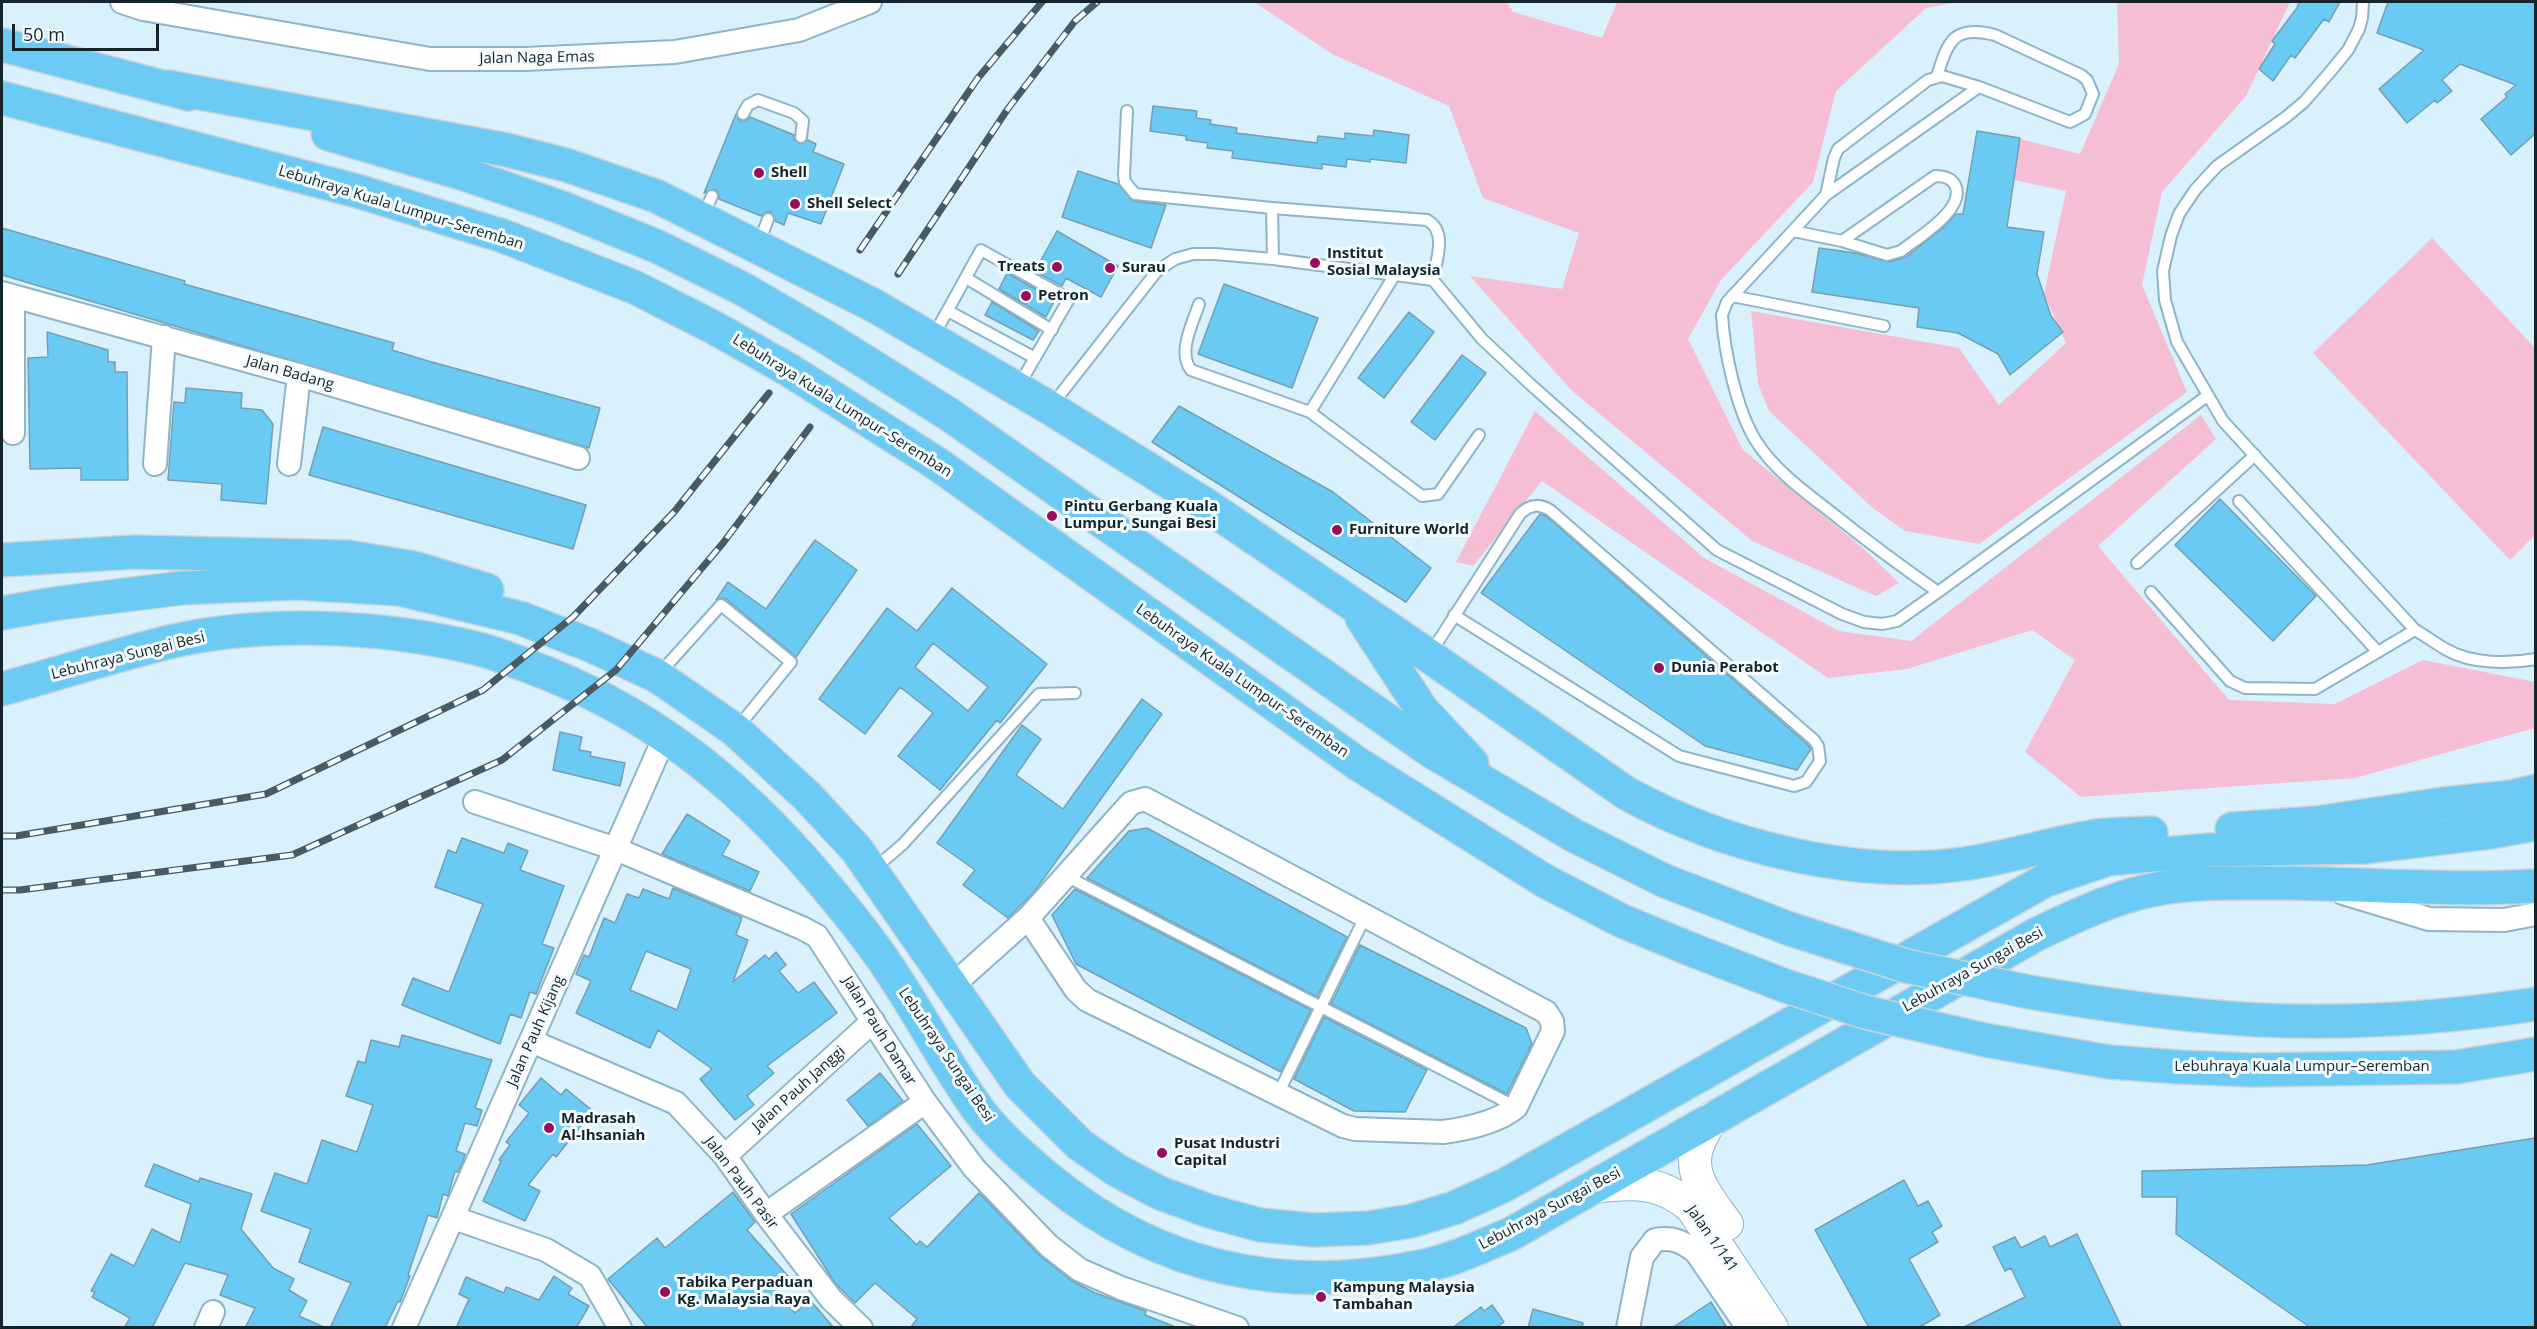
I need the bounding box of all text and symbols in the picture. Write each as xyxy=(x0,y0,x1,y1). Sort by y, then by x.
scale bar xyxy=(15,12,162,50)
text: 50 m xyxy=(23,22,65,46)
street label: Jalan Naga Emas xyxy=(479,48,595,68)
street label: Lebuhraya Kuala Lumpur–Seremban xyxy=(276,162,526,254)
place label: Shell xyxy=(771,164,807,182)
marker: Shell xyxy=(752,166,766,180)
place label: Shell Select xyxy=(807,195,892,213)
marker: Shell Select xyxy=(788,197,802,211)
place label: Institut Sosial Malaysia xyxy=(1327,245,1441,280)
marker: Institut Sosial Malaysia xyxy=(1308,256,1322,270)
place label: Treats xyxy=(998,258,1045,276)
place label: Surau xyxy=(1122,259,1166,277)
marker: Treats xyxy=(1050,260,1064,274)
marker: Surau xyxy=(1103,261,1117,275)
place label: Petron xyxy=(1038,287,1089,305)
marker: Petron xyxy=(1019,289,1033,303)
street label: Lebuhraya Kuala Lumpur–Seremban xyxy=(729,331,955,481)
street label: Jalan Badang xyxy=(244,352,336,394)
place label: Pintu Gerbang Kuala Lumpur, Sungai Besi xyxy=(1064,498,1218,533)
marker: Pintu Gerbang Kuala Lumpur, Sungai Besi xyxy=(1045,509,1059,523)
place label: Furniture World xyxy=(1349,521,1469,539)
marker: Furniture World xyxy=(1330,523,1344,537)
street label: Lebuhraya Kuala Lumpur–Seremban xyxy=(1132,600,1352,762)
street label: Lebuhraya Sungai Besi xyxy=(49,628,207,684)
place label: Dunia Perabot xyxy=(1671,659,1779,677)
marker: Dunia Perabot xyxy=(1652,661,1666,675)
street label: Lebuhraya Sungai Besi xyxy=(1900,924,2046,1016)
street label: Jalan Pauh Kijang xyxy=(503,973,569,1089)
street label: Jalan Pauh Damar xyxy=(838,973,920,1089)
street label: Lebuhraya Sungai Besi xyxy=(894,985,998,1125)
street label: Jalan Pauh Janggi xyxy=(749,1043,849,1135)
street label: Lebuhraya Kuala Lumpur–Seremban xyxy=(2174,1058,2430,1076)
place label: Madrasah Al-Ihsaniah xyxy=(561,1110,645,1145)
marker: Madrasah Al-Ihsaniah xyxy=(542,1121,556,1135)
street label: Jalan Pauh Pasir xyxy=(700,1133,782,1233)
place label: Pusat Industri Capital xyxy=(1174,1135,1280,1170)
marker: Pusat Industri Capital xyxy=(1155,1146,1169,1160)
street label: Lebuhraya Sungai Besi xyxy=(1476,1164,1624,1254)
street label: Jalan 1/141 xyxy=(1682,1202,1742,1276)
place label: Tabika Perpaduan Kg. Malaysia Raya xyxy=(677,1274,813,1309)
place label: Kampung Malaysia Tambahan xyxy=(1333,1279,1475,1314)
marker: Tabika Perpaduan Kg. Malaysia Raya xyxy=(658,1285,672,1299)
marker: Kampung Malaysia Tambahan xyxy=(1314,1290,1328,1304)

